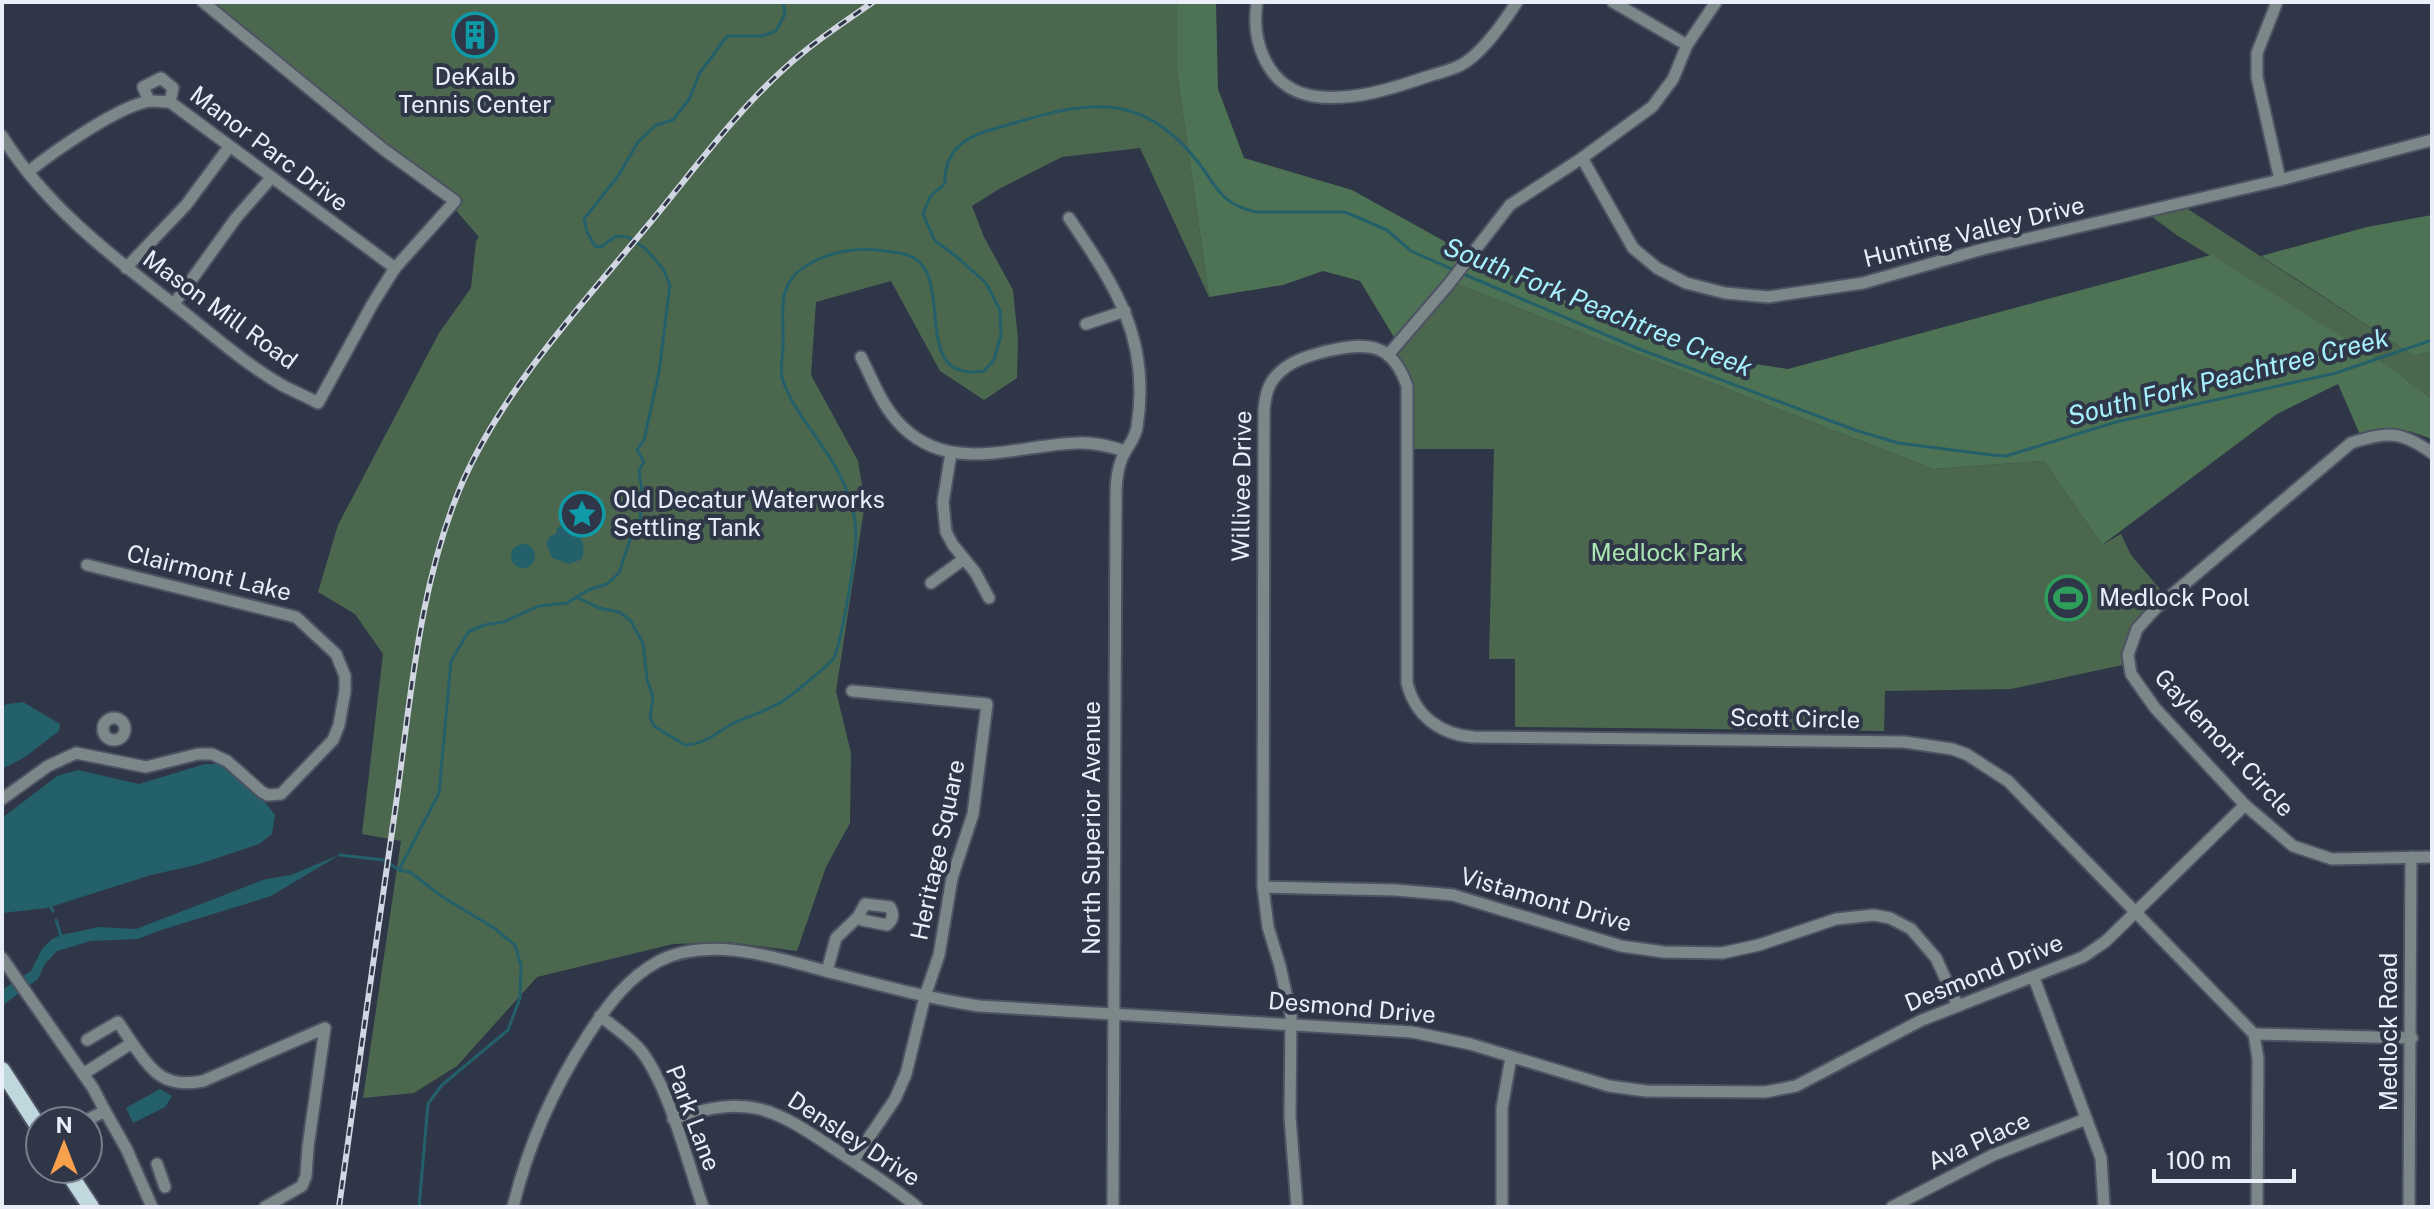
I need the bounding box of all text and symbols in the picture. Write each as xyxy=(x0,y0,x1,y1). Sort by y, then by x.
building icon: DeKalb Tennis Center xyxy=(451,11,499,59)
place label: DeKalb Tennis Center xyxy=(398,62,552,118)
street label: Manor Parc Drive xyxy=(185,80,354,217)
street label: Hunting Valley Drive xyxy=(1860,190,2087,272)
water label: South Fork Peachtree Creek xyxy=(1440,230,1757,383)
street label: Mason Mill Road xyxy=(138,244,303,375)
water label: South Fork Peachtree Creek xyxy=(2064,322,2392,431)
street label: Willivee Drive xyxy=(1226,410,1256,562)
place label: Old Decatur Waterworks Settling Tank xyxy=(613,485,885,541)
place icon: Old Decatur Waterworks Settling Tank xyxy=(558,490,606,538)
street label: Clairmont Lake xyxy=(124,538,294,606)
park label: Medlock Park xyxy=(1591,538,1743,566)
sports icon: Medlock Pool xyxy=(2044,574,2092,622)
place label: Medlock Pool xyxy=(2099,583,2250,611)
street label: Gaylemont Circle xyxy=(2149,663,2300,822)
street label: North Superior Avenue xyxy=(1077,701,1105,955)
street label: Scott Circle xyxy=(1730,703,1860,733)
street label: Heritage Square xyxy=(904,757,970,943)
street label: Vistamont Drive xyxy=(1457,861,1635,937)
street label: Desmond Drive xyxy=(1900,928,2067,1017)
street label: Medlock Road xyxy=(2374,953,2402,1111)
street label: Desmond Drive xyxy=(1267,986,1437,1028)
street label: Park Lane xyxy=(661,1061,727,1175)
street label: Densley Drive xyxy=(783,1085,926,1191)
north arrow xyxy=(24,1105,104,1185)
street label: Ava Place xyxy=(1923,1105,2034,1175)
text: N xyxy=(55,1112,73,1138)
scale bar xyxy=(2154,1133,2294,1183)
text: 100 m xyxy=(2166,1146,2232,1174)

